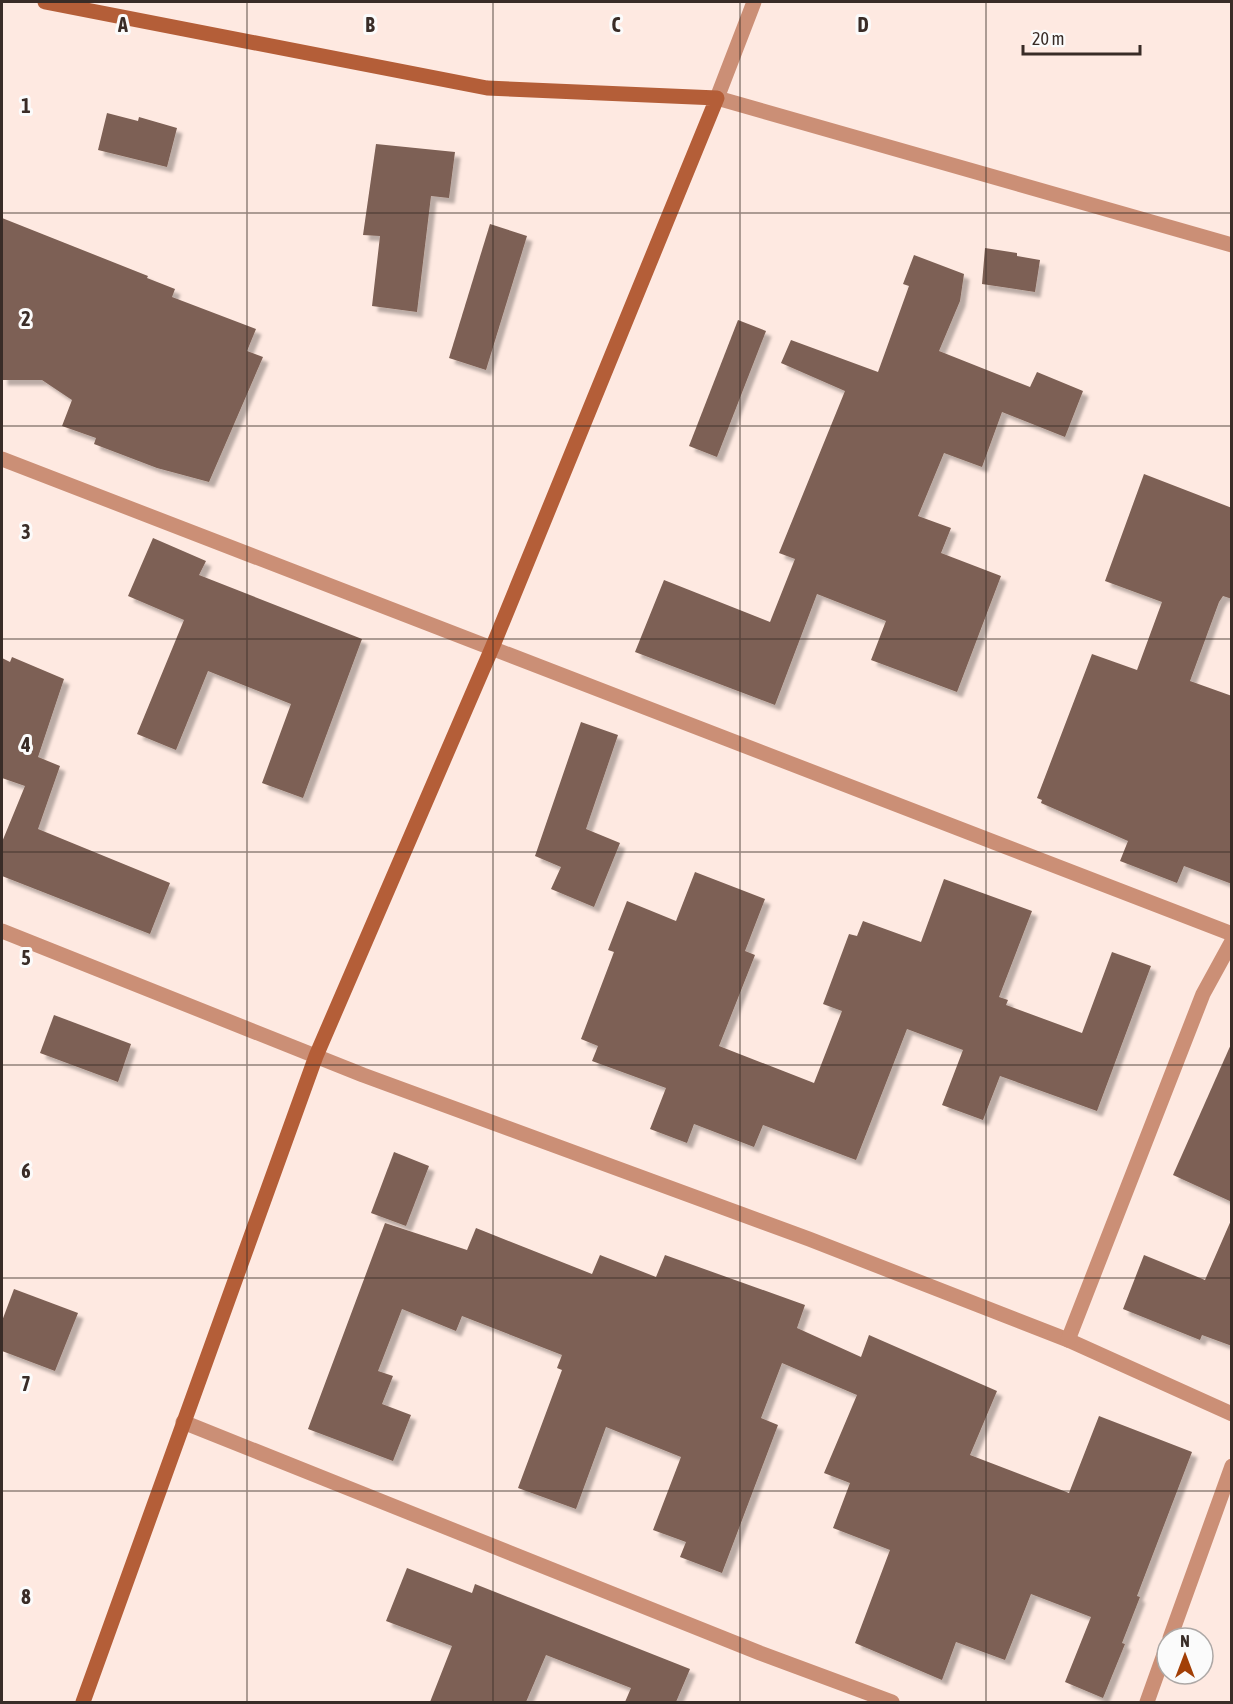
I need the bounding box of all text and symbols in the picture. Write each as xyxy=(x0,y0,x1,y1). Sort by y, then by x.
text: A xyxy=(117,13,128,36)
text: B xyxy=(365,13,375,36)
text: C xyxy=(612,13,621,36)
text: D xyxy=(857,13,869,36)
scale bar xyxy=(1023,18,1140,56)
text: 20 m xyxy=(1032,28,1064,49)
text: 1 xyxy=(21,94,31,117)
text: 2 xyxy=(21,307,31,330)
text: 3 xyxy=(21,520,31,543)
text: 4 xyxy=(20,733,31,756)
text: 5 xyxy=(21,946,31,969)
text: 6 xyxy=(21,1159,31,1182)
text: 7 xyxy=(21,1372,31,1395)
text: 8 xyxy=(21,1585,31,1608)
north arrow xyxy=(1155,1626,1215,1686)
text: N xyxy=(1180,1632,1190,1650)

